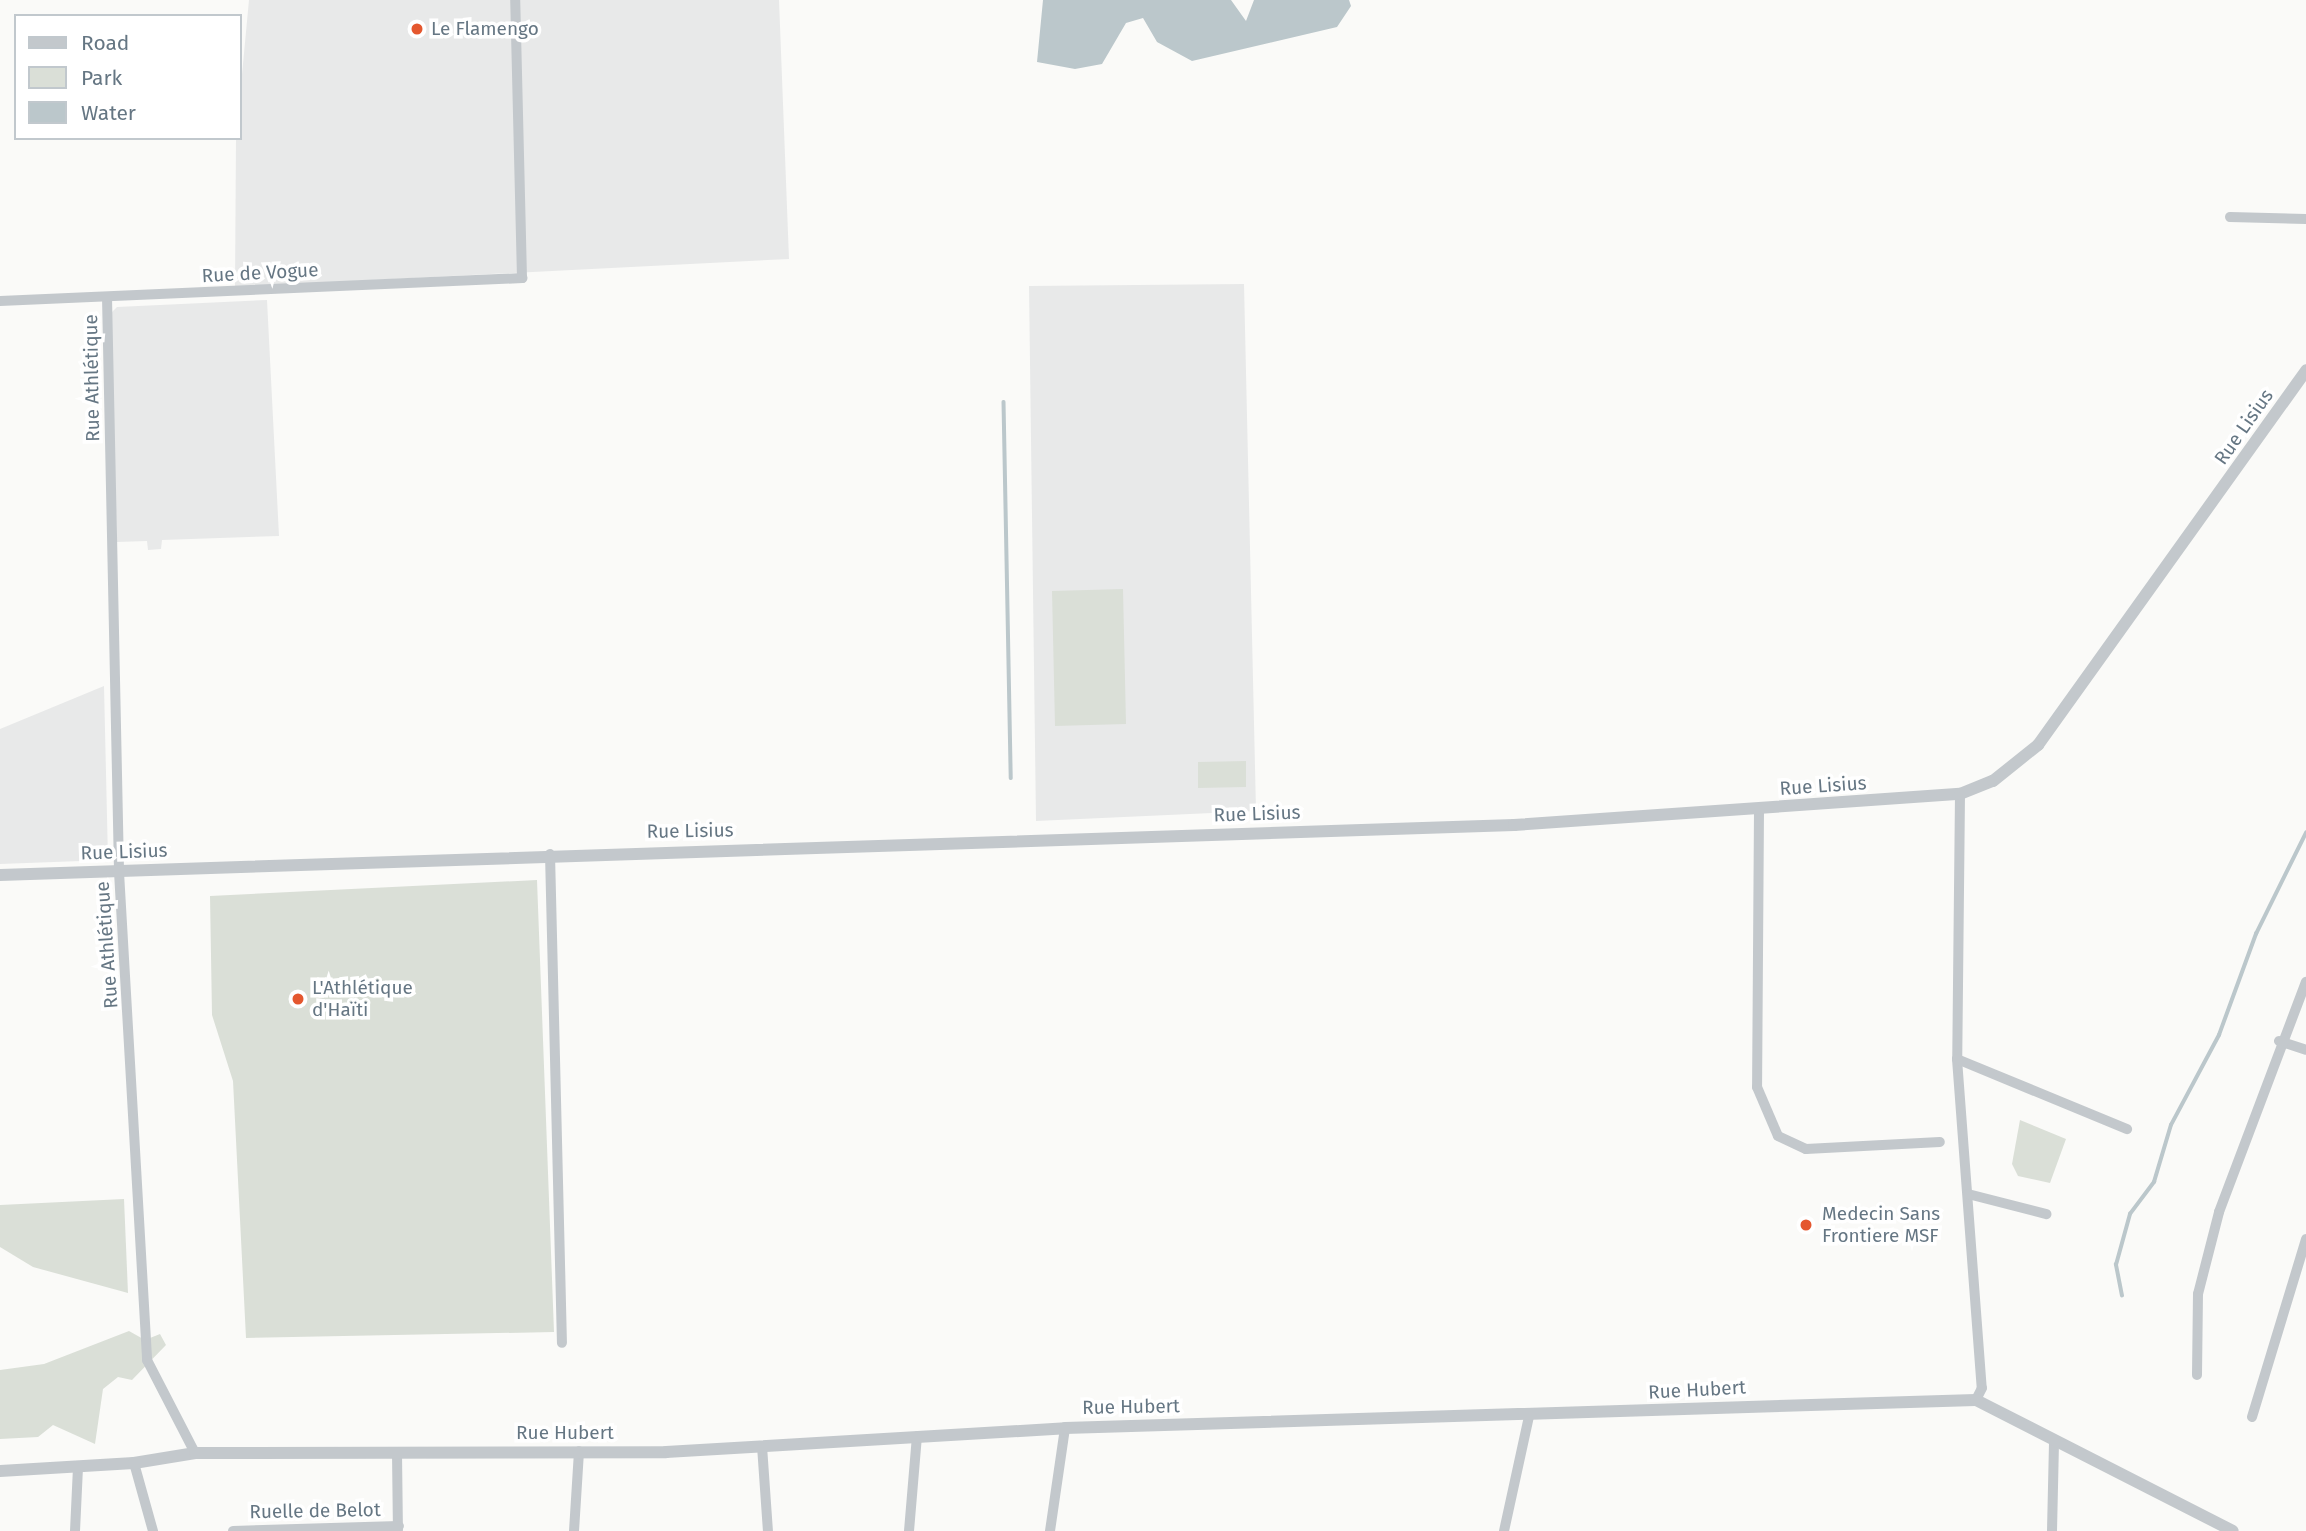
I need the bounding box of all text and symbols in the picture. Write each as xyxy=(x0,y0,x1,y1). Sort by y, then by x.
legend xyxy=(14,14,242,140)
place label: Le Flamengo xyxy=(431,18,539,40)
marker: Le Flamengo xyxy=(409,21,425,37)
text: Road xyxy=(81,30,129,56)
text: Park xyxy=(81,65,122,91)
text: Water xyxy=(81,100,136,126)
street label: Rue de Vogue xyxy=(201,259,319,287)
street label: Rue Athlétique xyxy=(79,314,105,442)
street label: Rue Lisius xyxy=(2210,385,2278,469)
street label: Rue Lisius xyxy=(1779,772,1867,800)
street label: Rue Lisius xyxy=(1213,801,1301,827)
street label: Rue Lisius xyxy=(646,819,734,843)
street label: Rue Lisius xyxy=(80,839,168,865)
street label: Rue Athlétique xyxy=(91,881,123,1009)
place label: L'Athlétique d'Haïti xyxy=(312,977,413,1021)
marker: L'Athlétique d'Haïti xyxy=(290,991,306,1007)
place label: Medecin Sans Frontiere MSF xyxy=(1822,1203,1940,1247)
marker: Medecin Sans Frontiere MSF xyxy=(1796,1215,1816,1235)
street label: Rue Hubert xyxy=(1648,1376,1746,1404)
street label: Rue Hubert xyxy=(1082,1395,1180,1419)
street label: Rue Hubert xyxy=(516,1422,614,1444)
street label: Ruelle de Belot xyxy=(249,1498,381,1524)

